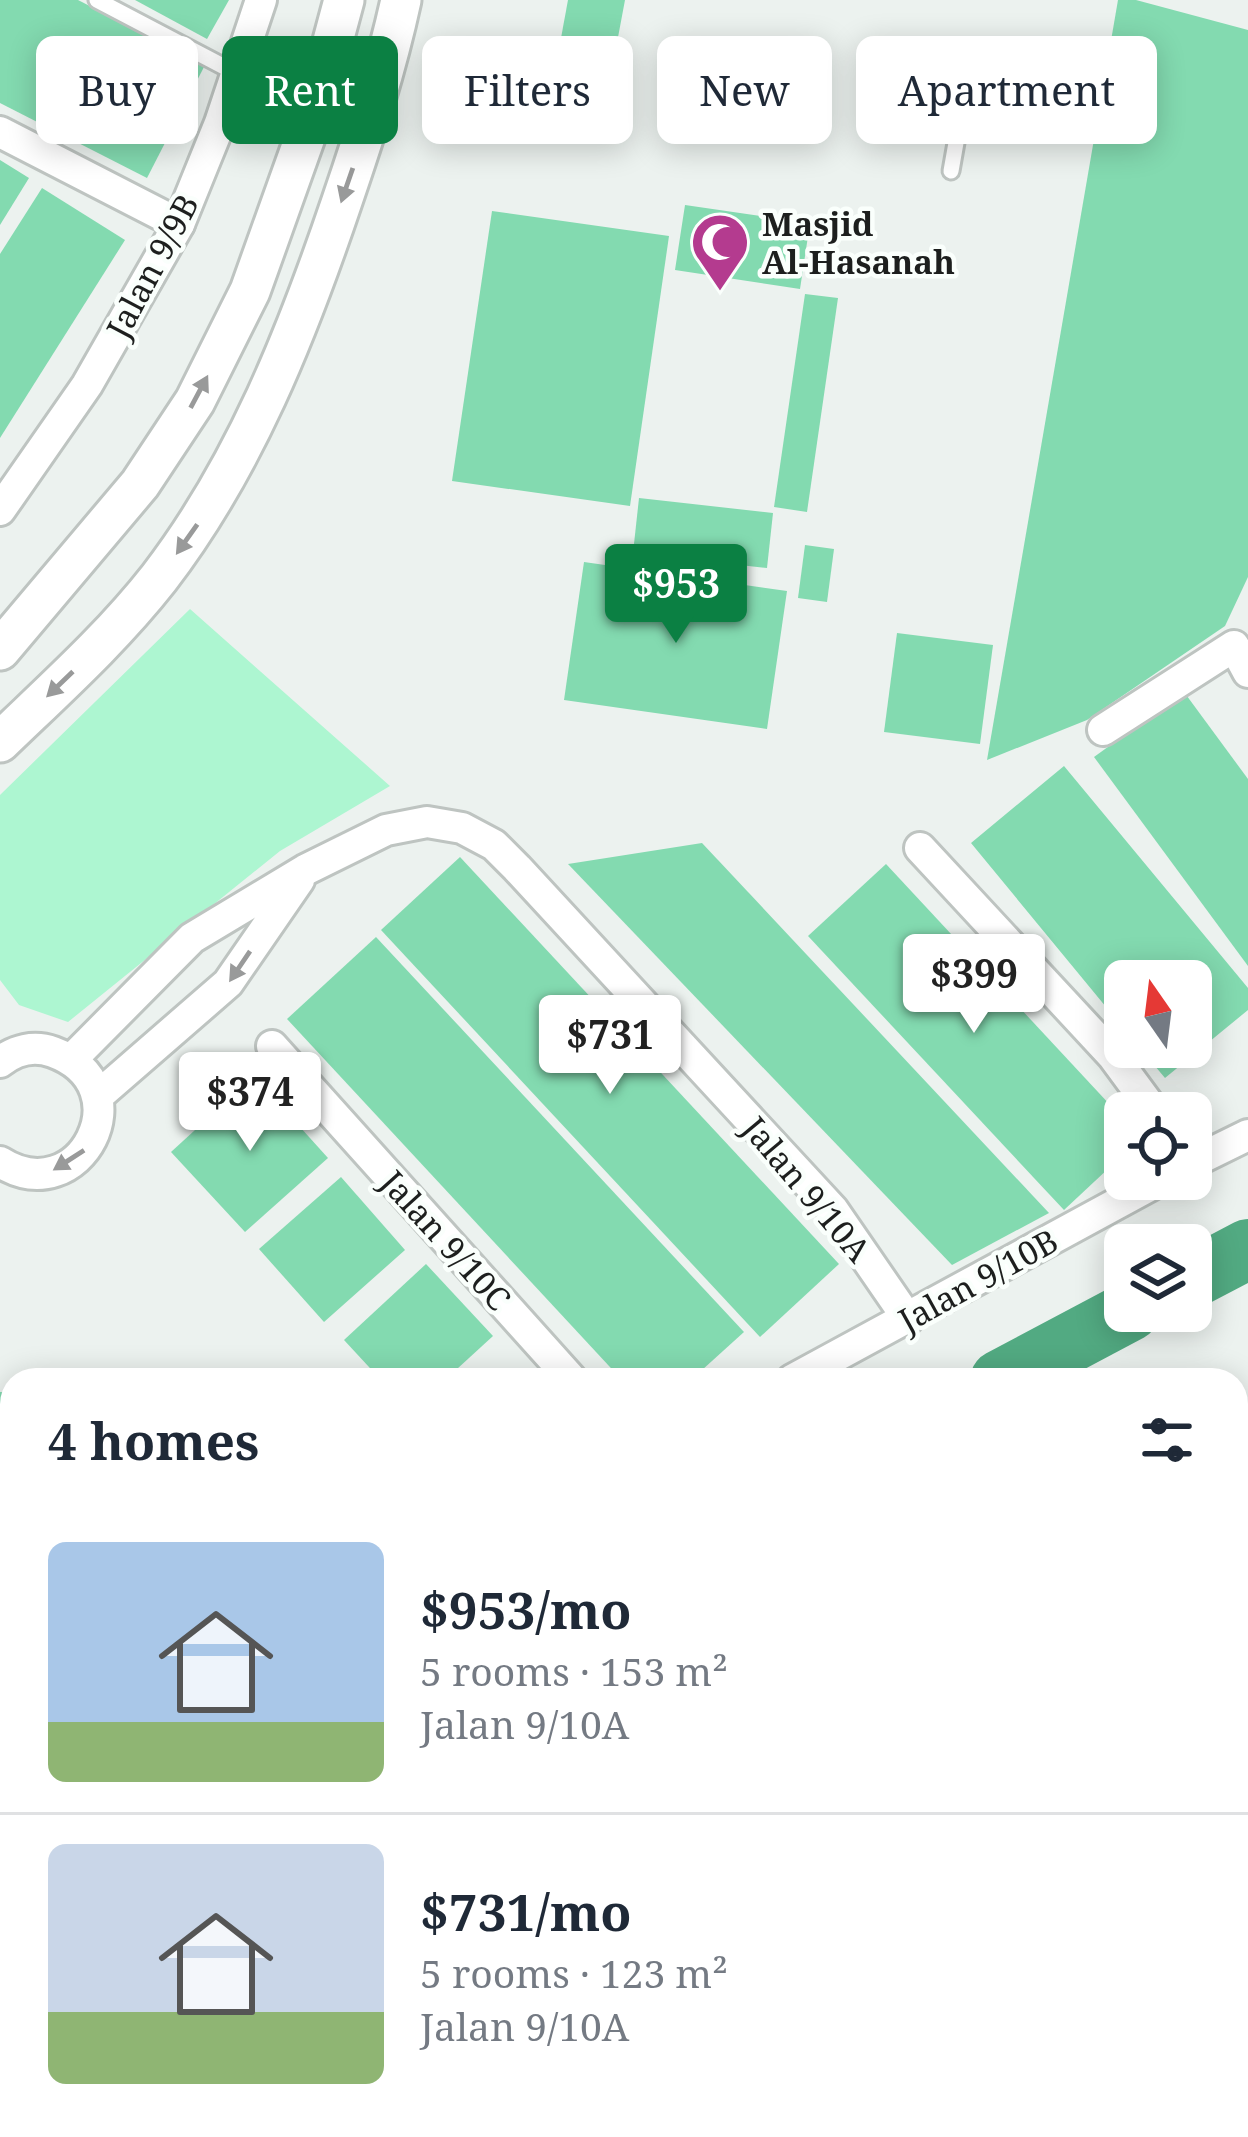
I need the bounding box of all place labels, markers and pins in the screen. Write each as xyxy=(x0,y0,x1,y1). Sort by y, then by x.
place label: Masjid Al-Hasanah xyxy=(762,201,955,284)
mosque icon: Masjid Al-Hasanah xyxy=(689,211,751,293)
pin: $953 xyxy=(605,544,747,646)
pin: $399 xyxy=(903,934,1045,1036)
pin: $731 xyxy=(539,995,681,1097)
pin: $374 xyxy=(179,1052,321,1154)

